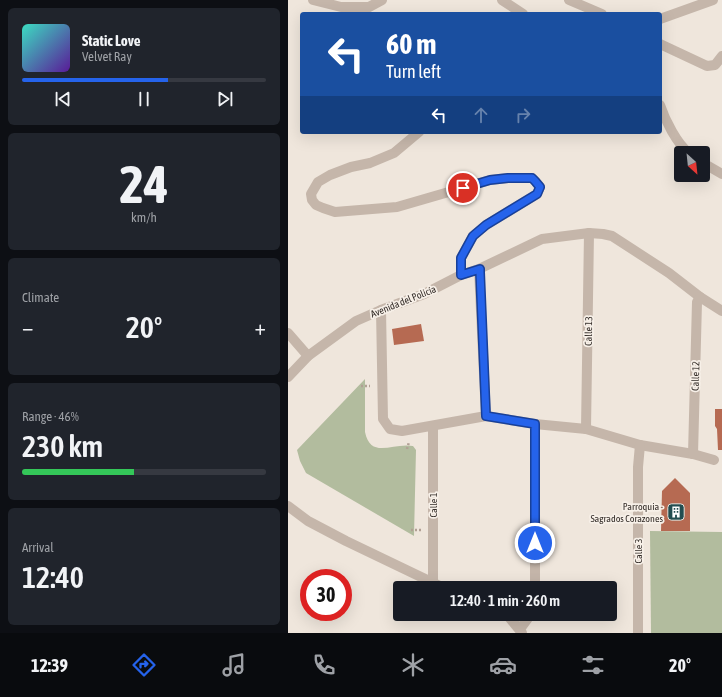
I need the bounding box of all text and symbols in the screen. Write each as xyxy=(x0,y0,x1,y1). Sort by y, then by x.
icon: left xyxy=(320,28,372,80)
text: 60 m xyxy=(386,28,436,60)
text: Static Love xyxy=(82,32,141,49)
text: Velvet Ray xyxy=(82,49,132,64)
text: Turn left xyxy=(386,61,441,82)
icon: previous xyxy=(52,88,74,110)
icon: pause xyxy=(133,88,155,110)
icon: next xyxy=(214,88,236,110)
icon: left xyxy=(428,104,450,126)
icon: ahead xyxy=(470,104,492,126)
icon: right xyxy=(512,104,534,126)
north arrow xyxy=(674,146,710,182)
map controls xyxy=(674,146,710,182)
text: 24 xyxy=(120,154,168,214)
pin xyxy=(446,171,480,205)
icon: arrive xyxy=(452,177,474,199)
text: km/h xyxy=(131,210,157,225)
street label: Avenida del Policía xyxy=(369,283,438,320)
text: Climate xyxy=(22,290,59,305)
text: 20° xyxy=(126,310,162,344)
text: − xyxy=(22,314,33,340)
text: + xyxy=(255,314,266,340)
street label: Calle 13 xyxy=(583,316,594,346)
street label: Calle 12 xyxy=(689,361,702,391)
text: Range · 46% xyxy=(22,409,79,424)
text: 230 km xyxy=(22,429,103,463)
street label: Calle 1 xyxy=(428,492,439,517)
place label: Parroquia - Sagrados Corazones xyxy=(590,501,663,524)
building icon: Parroquia - Sagrados Corazones xyxy=(666,502,686,522)
position arrow xyxy=(514,522,556,564)
street label: Calle 3 xyxy=(633,538,644,563)
text: Arrival xyxy=(22,540,54,555)
text: 12:40 xyxy=(22,560,84,594)
speed limit sign: 30 xyxy=(300,569,352,621)
text: 12:40 · 1 min · 260 m xyxy=(450,592,560,609)
icon: directions xyxy=(130,651,158,679)
icon: music xyxy=(220,651,248,679)
icon: phone xyxy=(310,651,338,679)
icon: climate xyxy=(399,651,427,679)
icon: car xyxy=(489,651,517,679)
icon: filters xyxy=(579,651,607,679)
text: 12:39 xyxy=(31,655,68,676)
text: 20° xyxy=(669,655,691,676)

